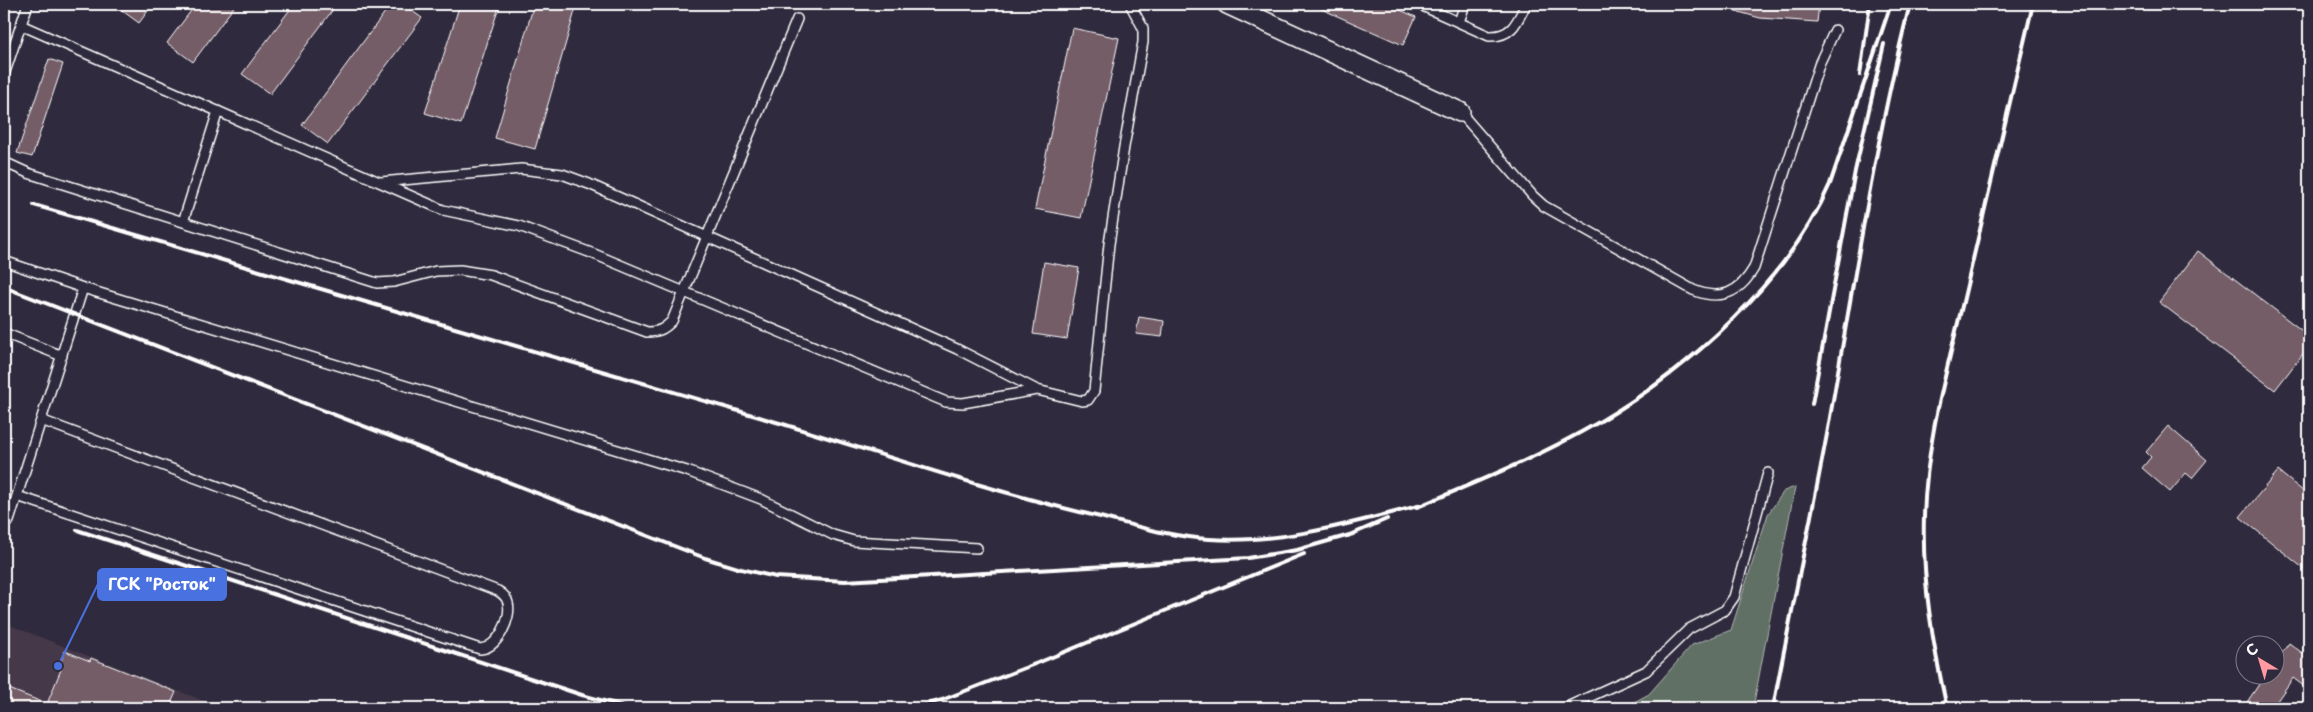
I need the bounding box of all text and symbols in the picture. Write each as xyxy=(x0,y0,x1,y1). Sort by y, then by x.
callout: ГСК "Росток" xyxy=(98,569,226,600)
text: ГСК "Росток" xyxy=(108,571,216,595)
north arrow xyxy=(2236,634,2286,684)
text: С xyxy=(2241,638,2262,661)

